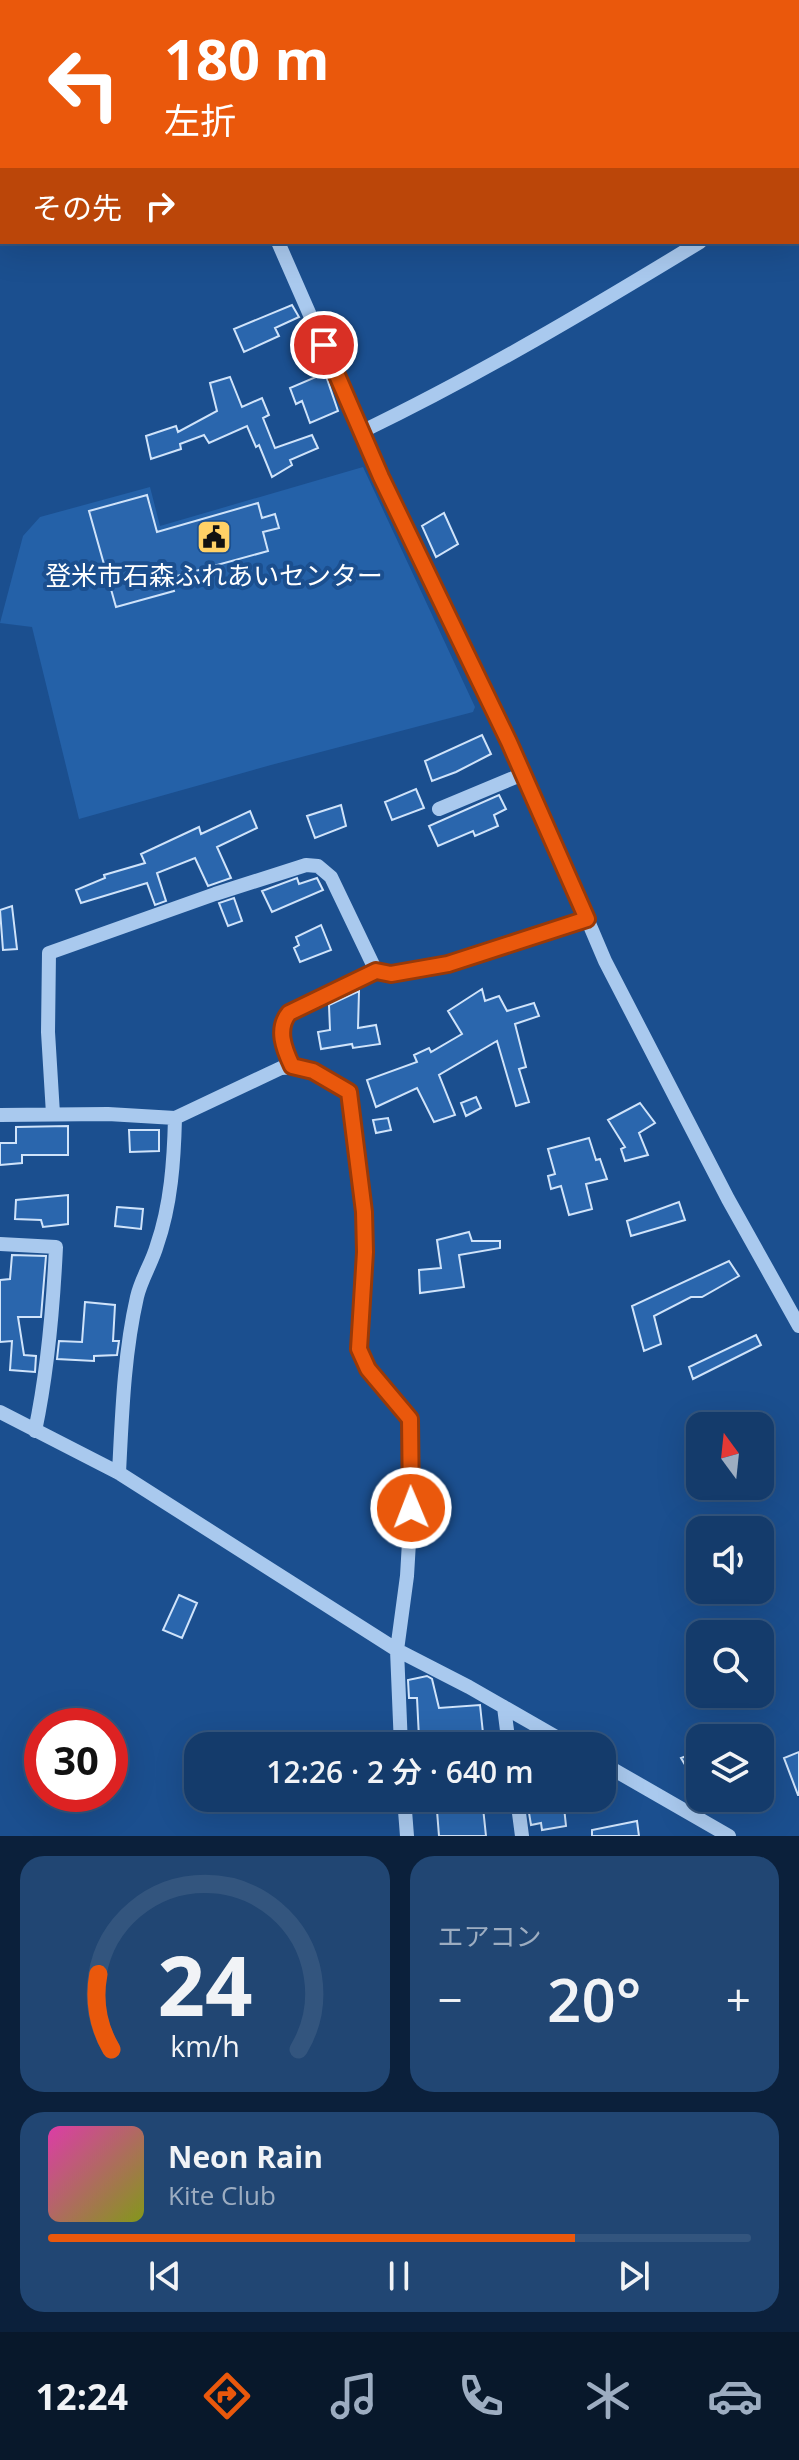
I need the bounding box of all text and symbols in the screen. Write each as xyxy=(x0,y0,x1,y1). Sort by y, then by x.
text: 180 m xyxy=(164,20,330,96)
icon: left xyxy=(32,32,136,136)
text: 左折 xyxy=(164,96,236,145)
icon: right xyxy=(138,184,182,228)
text: その先 xyxy=(32,187,122,228)
pin xyxy=(290,311,358,379)
icon: arrive xyxy=(302,323,346,367)
public building icon: 登米市石森ふれあいセンター xyxy=(195,518,233,556)
place label: 登米市石森ふれあいセンター xyxy=(45,557,383,593)
north arrow xyxy=(686,1412,774,1500)
map controls xyxy=(686,1412,774,1812)
position arrow xyxy=(369,1466,453,1550)
button: sound xyxy=(686,1516,774,1604)
button: search xyxy=(686,1620,774,1708)
speed limit sign: 30 xyxy=(24,1708,128,1812)
button: layers xyxy=(686,1724,774,1812)
text: 12:26 · 2 分 · 640 m xyxy=(266,1751,534,1792)
text: エアコン xyxy=(438,1918,542,1954)
text: 24 xyxy=(157,1927,252,2040)
text: 20° xyxy=(547,1958,641,2040)
text: − xyxy=(438,1969,463,2029)
text: + xyxy=(726,1969,751,2029)
text: km/h xyxy=(170,2026,239,2065)
text: Neon Rain xyxy=(168,2136,323,2177)
text: Kite Club xyxy=(168,2177,276,2213)
icon: previous xyxy=(143,2254,187,2298)
icon: pause xyxy=(377,2254,421,2298)
icon: next xyxy=(612,2254,656,2298)
icon: directions xyxy=(199,2368,255,2424)
icon: music xyxy=(326,2368,382,2424)
icon: phone xyxy=(453,2368,509,2424)
icon: climate xyxy=(580,2368,636,2424)
icon: car xyxy=(707,2368,763,2424)
text: 12:24 xyxy=(36,2372,128,2421)

